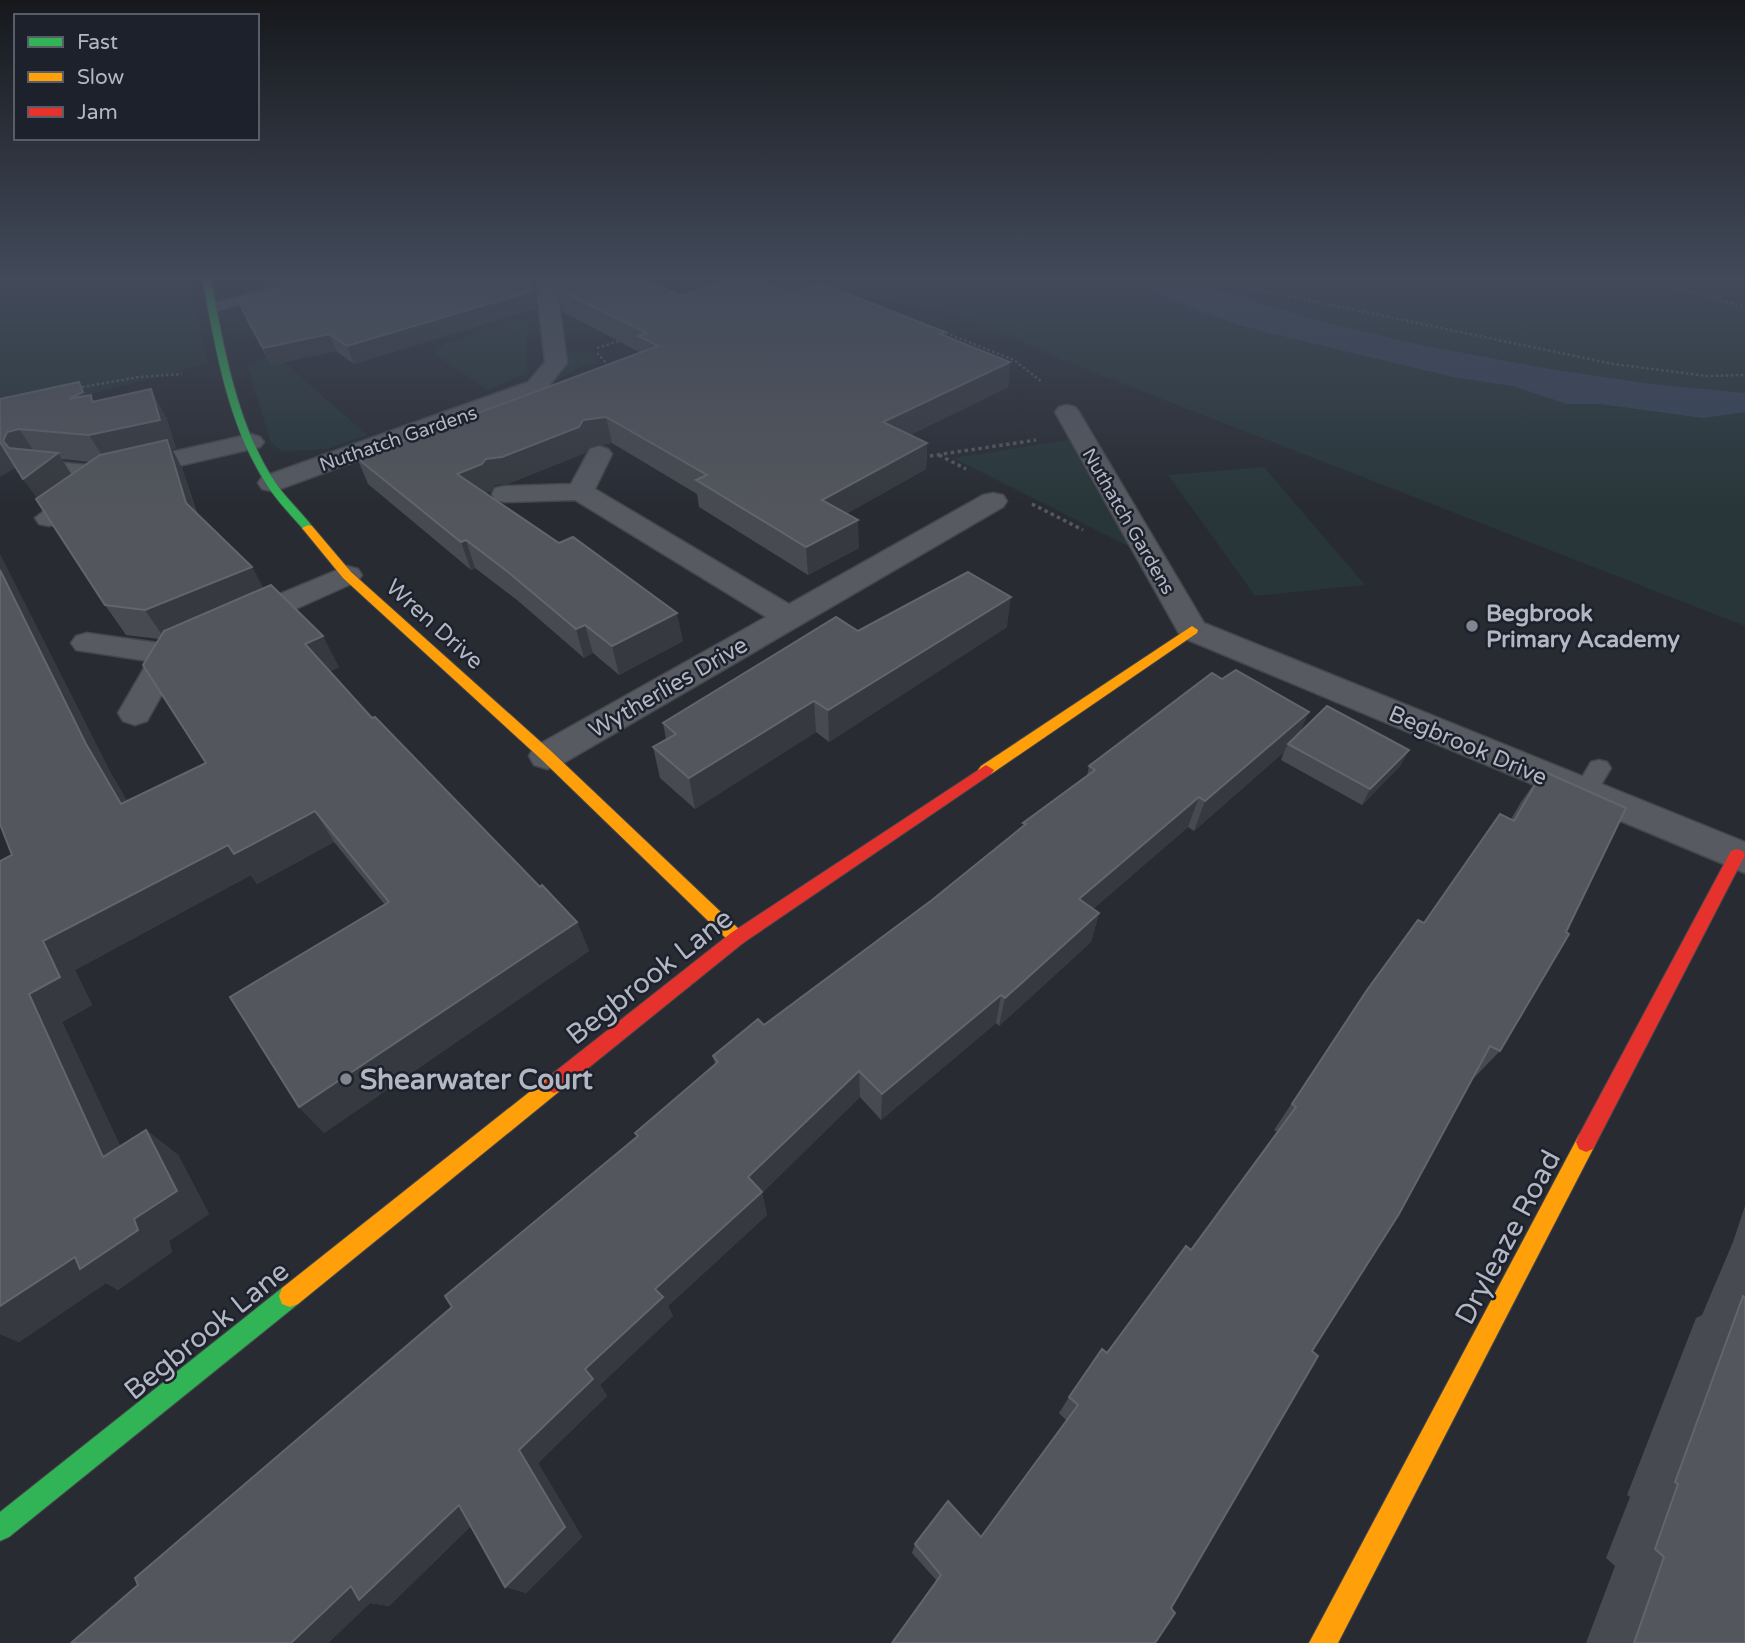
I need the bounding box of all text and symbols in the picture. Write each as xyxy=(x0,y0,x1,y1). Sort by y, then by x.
legend xyxy=(14,14,259,140)
text: Fast xyxy=(77,30,118,55)
text: Slow xyxy=(77,65,125,90)
text: Jam xyxy=(77,100,118,125)
street label: Nuthatch Gardens xyxy=(317,402,480,476)
street label: Nuthatch Gardens xyxy=(1077,444,1179,599)
street label: Wren Drive xyxy=(380,574,489,676)
place label: Begbrook Primary Academy xyxy=(1486,600,1680,654)
marker: Begbrook Primary Academy xyxy=(1464,618,1480,634)
street label: Wytherlies Drive xyxy=(584,631,753,745)
street label: Begbrook Drive xyxy=(1384,700,1551,792)
street label: Begbrook Lane xyxy=(560,901,740,1052)
place label: Shearwater Court xyxy=(360,1063,593,1097)
marker: Shearwater Court xyxy=(338,1071,354,1087)
street label: Dryleaze Road xyxy=(1448,1144,1568,1330)
street label: Begbrook Lane xyxy=(117,1254,296,1408)

